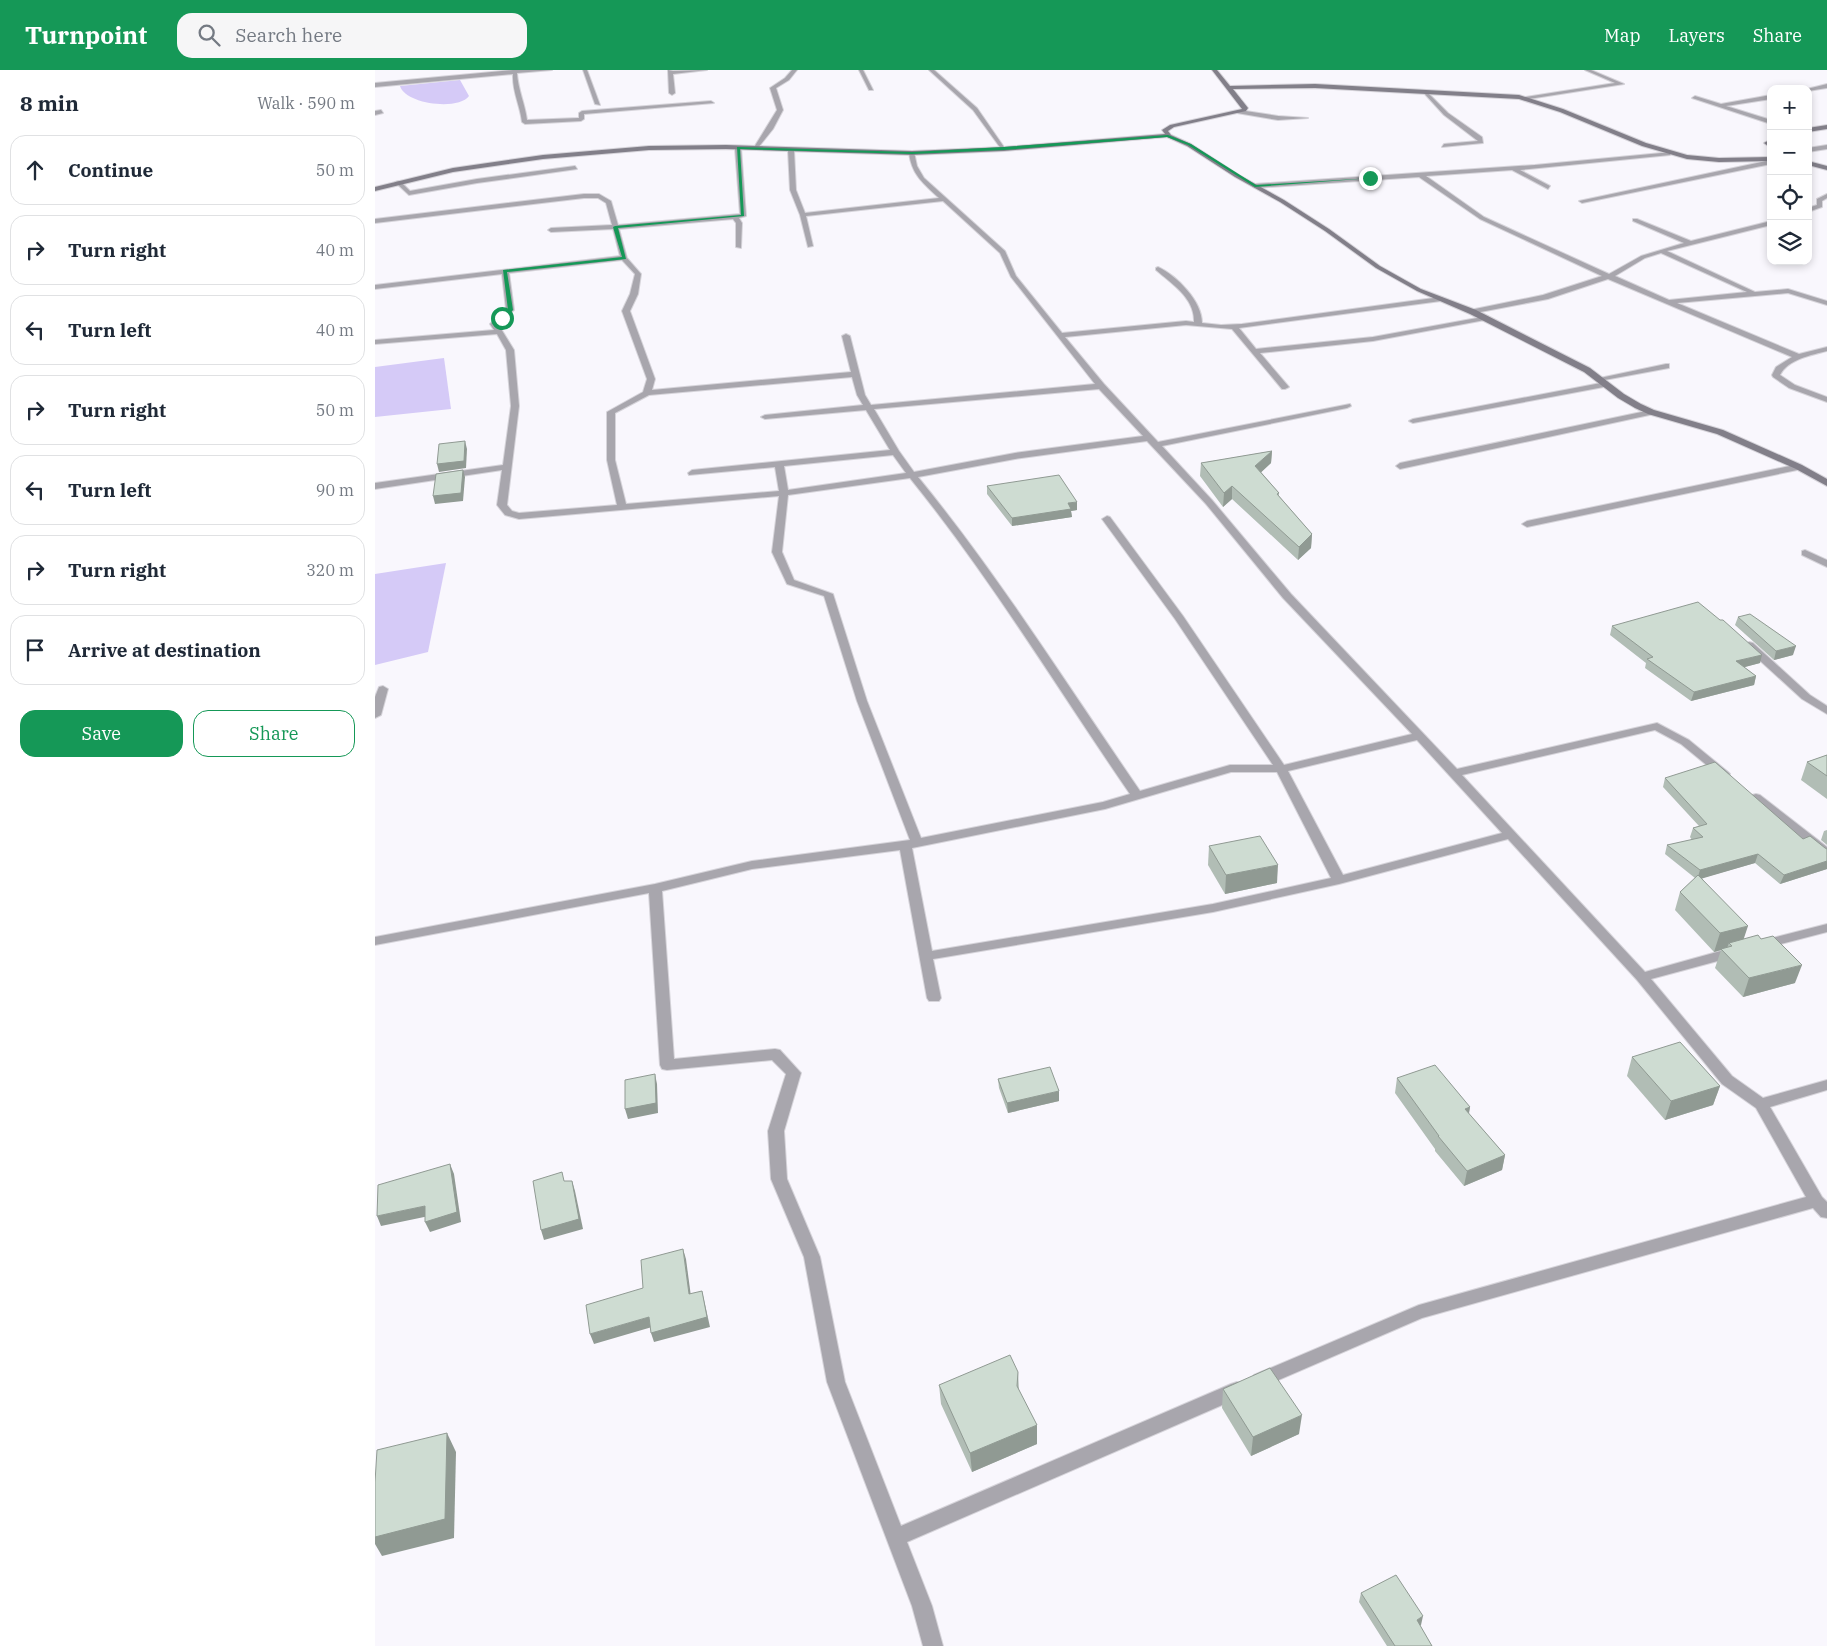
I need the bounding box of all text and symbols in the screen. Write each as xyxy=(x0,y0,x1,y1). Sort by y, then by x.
search box xyxy=(177,13,527,58)
text: Turnpoint xyxy=(25,19,147,51)
icon: search xyxy=(195,21,223,49)
text: Search here xyxy=(235,23,342,47)
text: Map xyxy=(1604,24,1641,47)
text: Layers xyxy=(1669,24,1725,47)
text: Share xyxy=(1753,24,1802,47)
map controls xyxy=(1767,85,1812,265)
button: + xyxy=(1767,85,1812,130)
text: 8 min xyxy=(20,89,79,117)
text: Walk · 590 m xyxy=(257,93,355,113)
button: − xyxy=(1767,130,1812,175)
icon: ahead xyxy=(21,156,49,184)
text: Continue xyxy=(68,158,153,182)
text: 50 m xyxy=(316,160,354,180)
route end xyxy=(1359,167,1382,190)
button: locate xyxy=(1767,175,1812,220)
button: layers xyxy=(1767,220,1812,265)
icon: right xyxy=(21,236,49,264)
text: Turn right xyxy=(68,238,166,262)
text: 40 m xyxy=(316,240,354,260)
route start xyxy=(491,307,514,330)
icon: left xyxy=(21,316,49,344)
text: Turn left xyxy=(68,318,151,342)
text: 40 m xyxy=(316,320,354,340)
icon: right xyxy=(21,396,49,424)
text: Turn right xyxy=(68,398,166,422)
text: 50 m xyxy=(316,400,354,420)
icon: left xyxy=(21,476,49,504)
text: Turn left xyxy=(68,478,151,502)
text: 90 m xyxy=(316,480,354,500)
icon: right xyxy=(21,556,49,584)
text: Turn right xyxy=(68,558,166,582)
text: 320 m xyxy=(306,560,354,580)
icon: arrive xyxy=(21,636,49,664)
text: Arrive at destination xyxy=(68,638,261,662)
button: Save xyxy=(20,710,183,757)
button: Share xyxy=(193,710,355,757)

